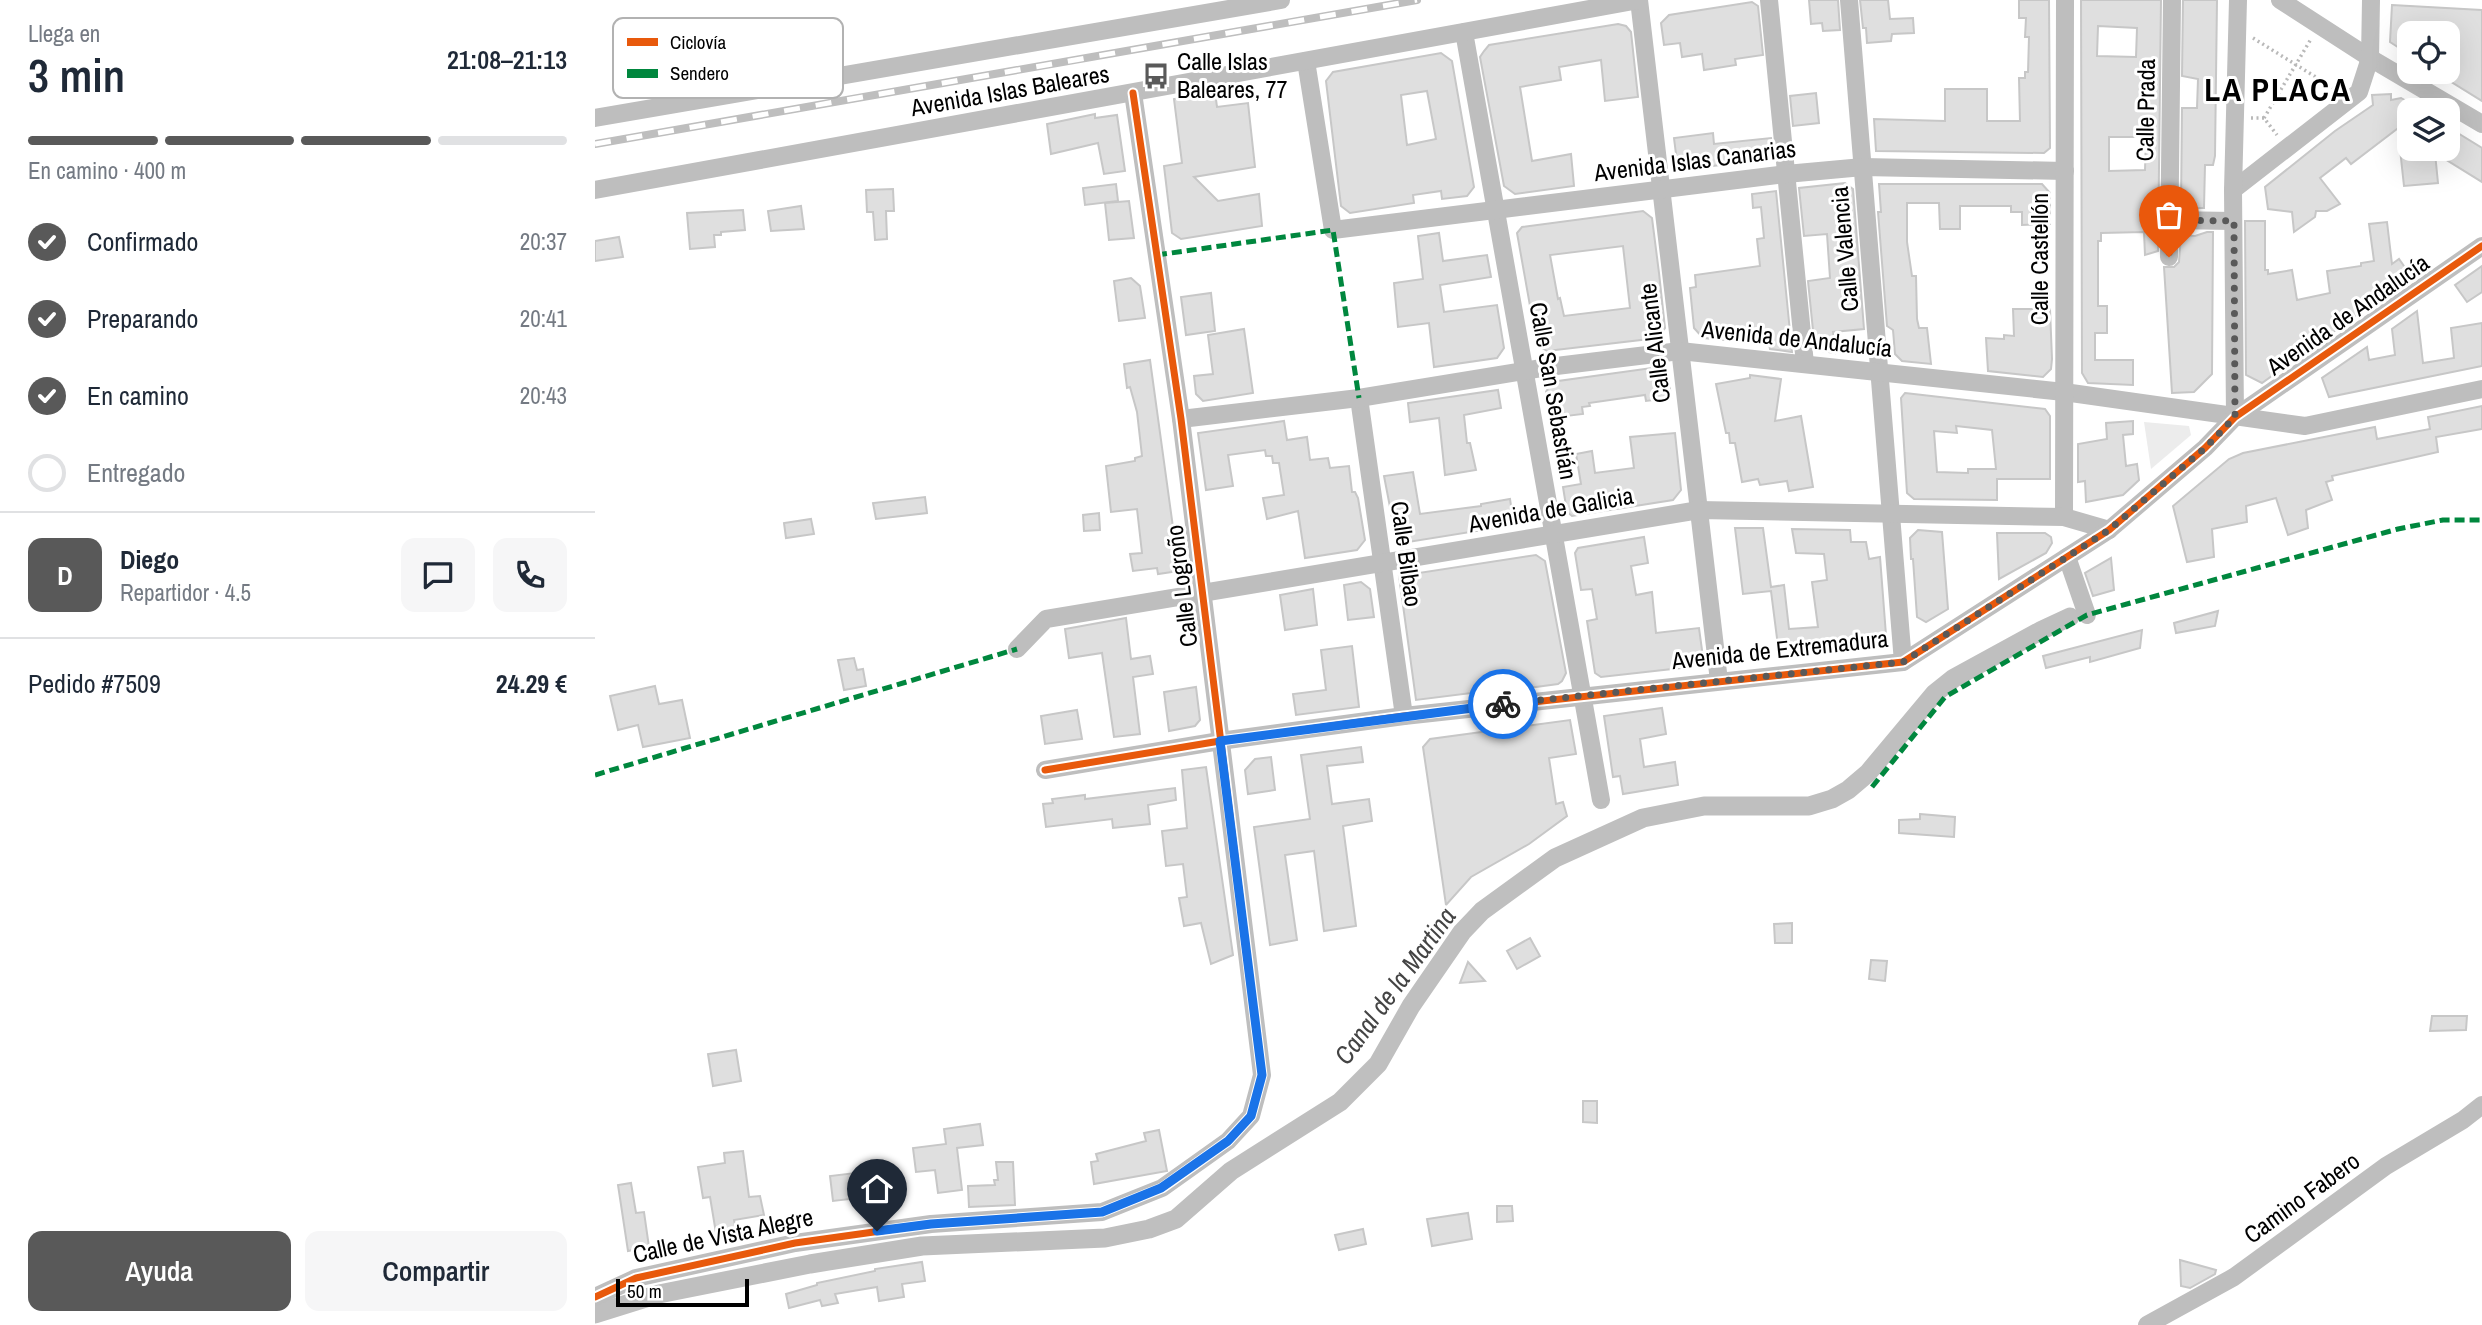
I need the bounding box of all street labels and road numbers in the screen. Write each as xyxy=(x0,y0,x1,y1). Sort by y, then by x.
street label: Avenida Islas Baleares xyxy=(907,57,1112,123)
street label: Calle Prada xyxy=(2128,58,2162,162)
street label: Avenida Islas Canarias xyxy=(1591,132,1798,188)
street label: Calle Valencia xyxy=(1823,185,1865,313)
street label: Calle Castellón xyxy=(2023,193,2055,325)
street label: Avenida de Andalucía xyxy=(2259,246,2435,383)
street label: Calle Alicante xyxy=(1631,281,1677,405)
street label: Calle San Sebastián xyxy=(1523,300,1585,482)
street label: Avenida de Andalucía xyxy=(1699,312,1894,364)
street label: Avenida de Galicia xyxy=(1465,479,1636,539)
street label: Calle Bilbao xyxy=(1384,499,1430,609)
street label: Calle Logroño xyxy=(1158,523,1204,649)
street label: Avenida de Extremadura xyxy=(1669,622,1890,676)
street label: Camino Fabero xyxy=(2237,1144,2366,1250)
street label: Calle de Vista Alegre xyxy=(630,1200,816,1270)

